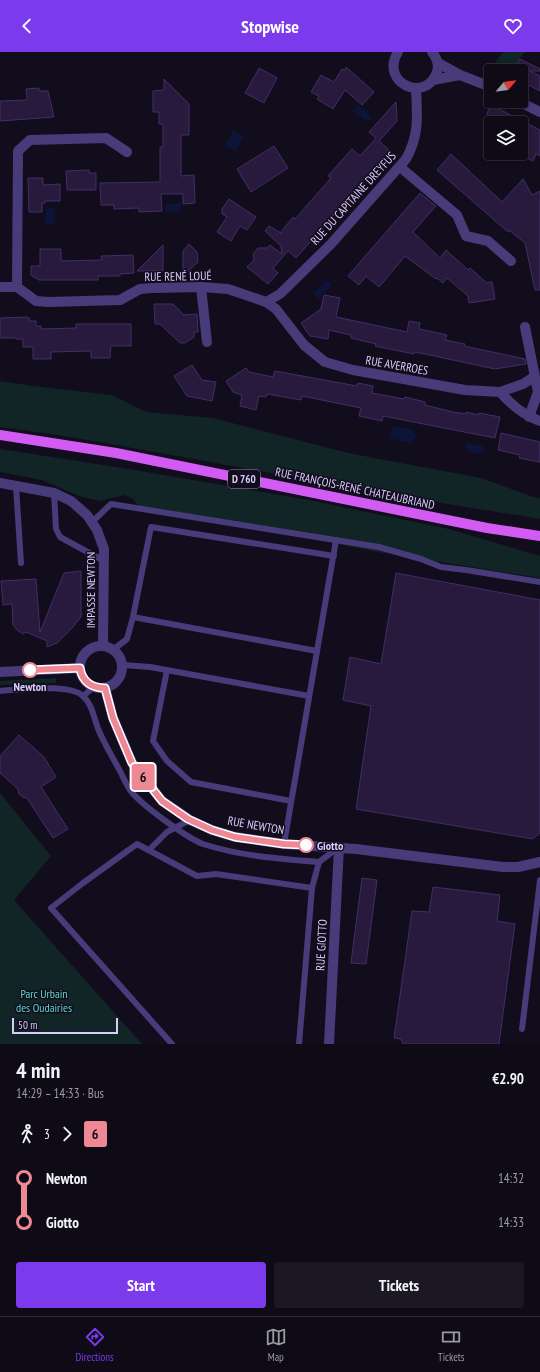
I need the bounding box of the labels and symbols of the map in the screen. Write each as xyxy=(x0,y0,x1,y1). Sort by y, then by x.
north arrow xyxy=(484,64,528,108)
street label: RUE DU CAPITAINE DREYFUS xyxy=(307,148,399,248)
street label: RUE RENÉ LOUÉ xyxy=(144,268,212,284)
street label: RUE AVERROES xyxy=(364,352,430,378)
street label: RUE FRANÇOIS-RENÉ CHATEAUBRIAND xyxy=(274,464,436,512)
road number: D 760 xyxy=(228,470,260,488)
street label: IMPASSE NEWTON xyxy=(83,552,98,628)
marker: Newton xyxy=(22,662,38,678)
place label: Newton xyxy=(14,679,46,694)
line badge: 6 xyxy=(130,764,156,790)
street label: RUE NEWTON xyxy=(227,813,285,837)
marker: Giotto xyxy=(298,837,314,853)
place label: Giotto xyxy=(317,838,344,853)
street label: RUE GIOTTO xyxy=(312,918,330,971)
park label: Parc Urbain des Oudairies xyxy=(16,986,72,1015)
scale bar xyxy=(12,1016,118,1035)

